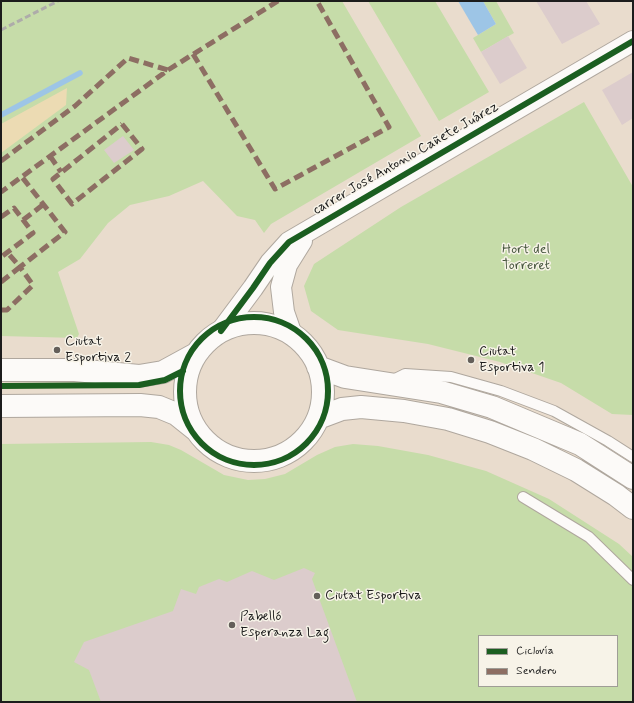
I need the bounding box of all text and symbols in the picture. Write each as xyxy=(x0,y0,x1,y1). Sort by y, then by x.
street label: carrer José Antonio Cañete Juárez xyxy=(310,99,502,219)
park label: Hort del Torreret xyxy=(502,242,550,274)
place label: Ciutat Esportiva 2 xyxy=(65,334,131,366)
place label: Ciutat Esportiva 1 xyxy=(479,344,544,376)
marker: Ciutat Esportiva 2 xyxy=(52,345,62,355)
marker: Ciutat Esportiva 1 xyxy=(466,355,476,365)
place label: Ciutat Esportiva xyxy=(325,588,422,604)
marker: Ciutat Esportiva xyxy=(312,591,322,601)
place label: Pabelló Esperanza Lag xyxy=(240,609,329,642)
marker: Pabelló Esperanza Lag xyxy=(227,620,237,630)
legend xyxy=(478,635,618,687)
text: Ciclovía xyxy=(516,643,554,659)
text: Sendero xyxy=(516,663,557,679)

